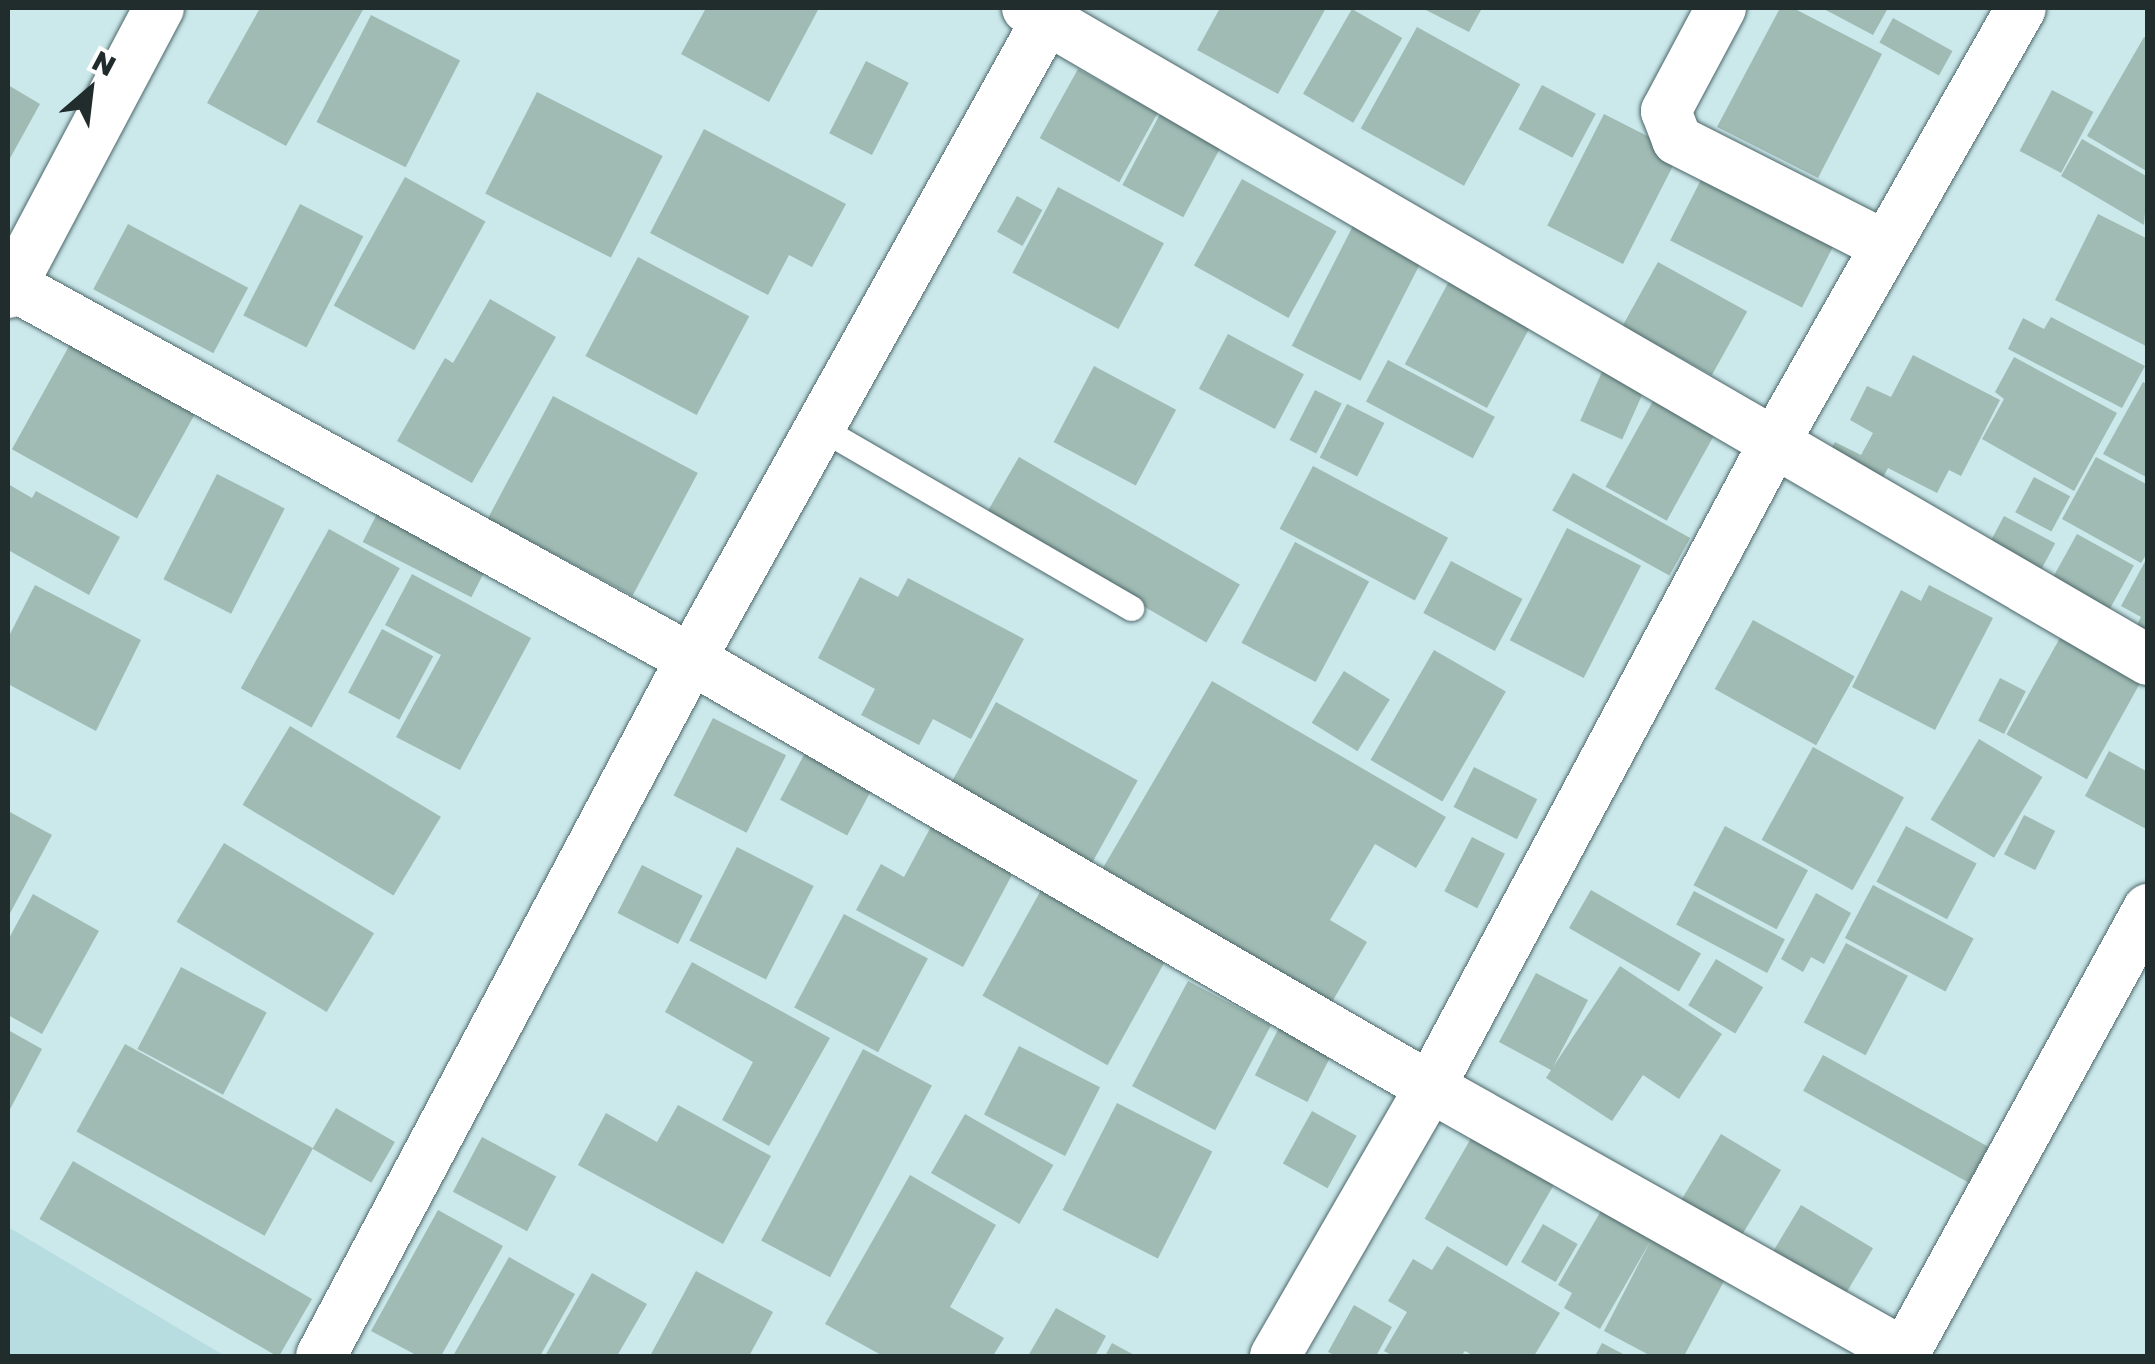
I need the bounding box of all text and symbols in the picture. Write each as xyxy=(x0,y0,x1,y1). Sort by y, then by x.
north arrow xyxy=(40,40,140,140)
text: N xyxy=(87,44,121,83)

